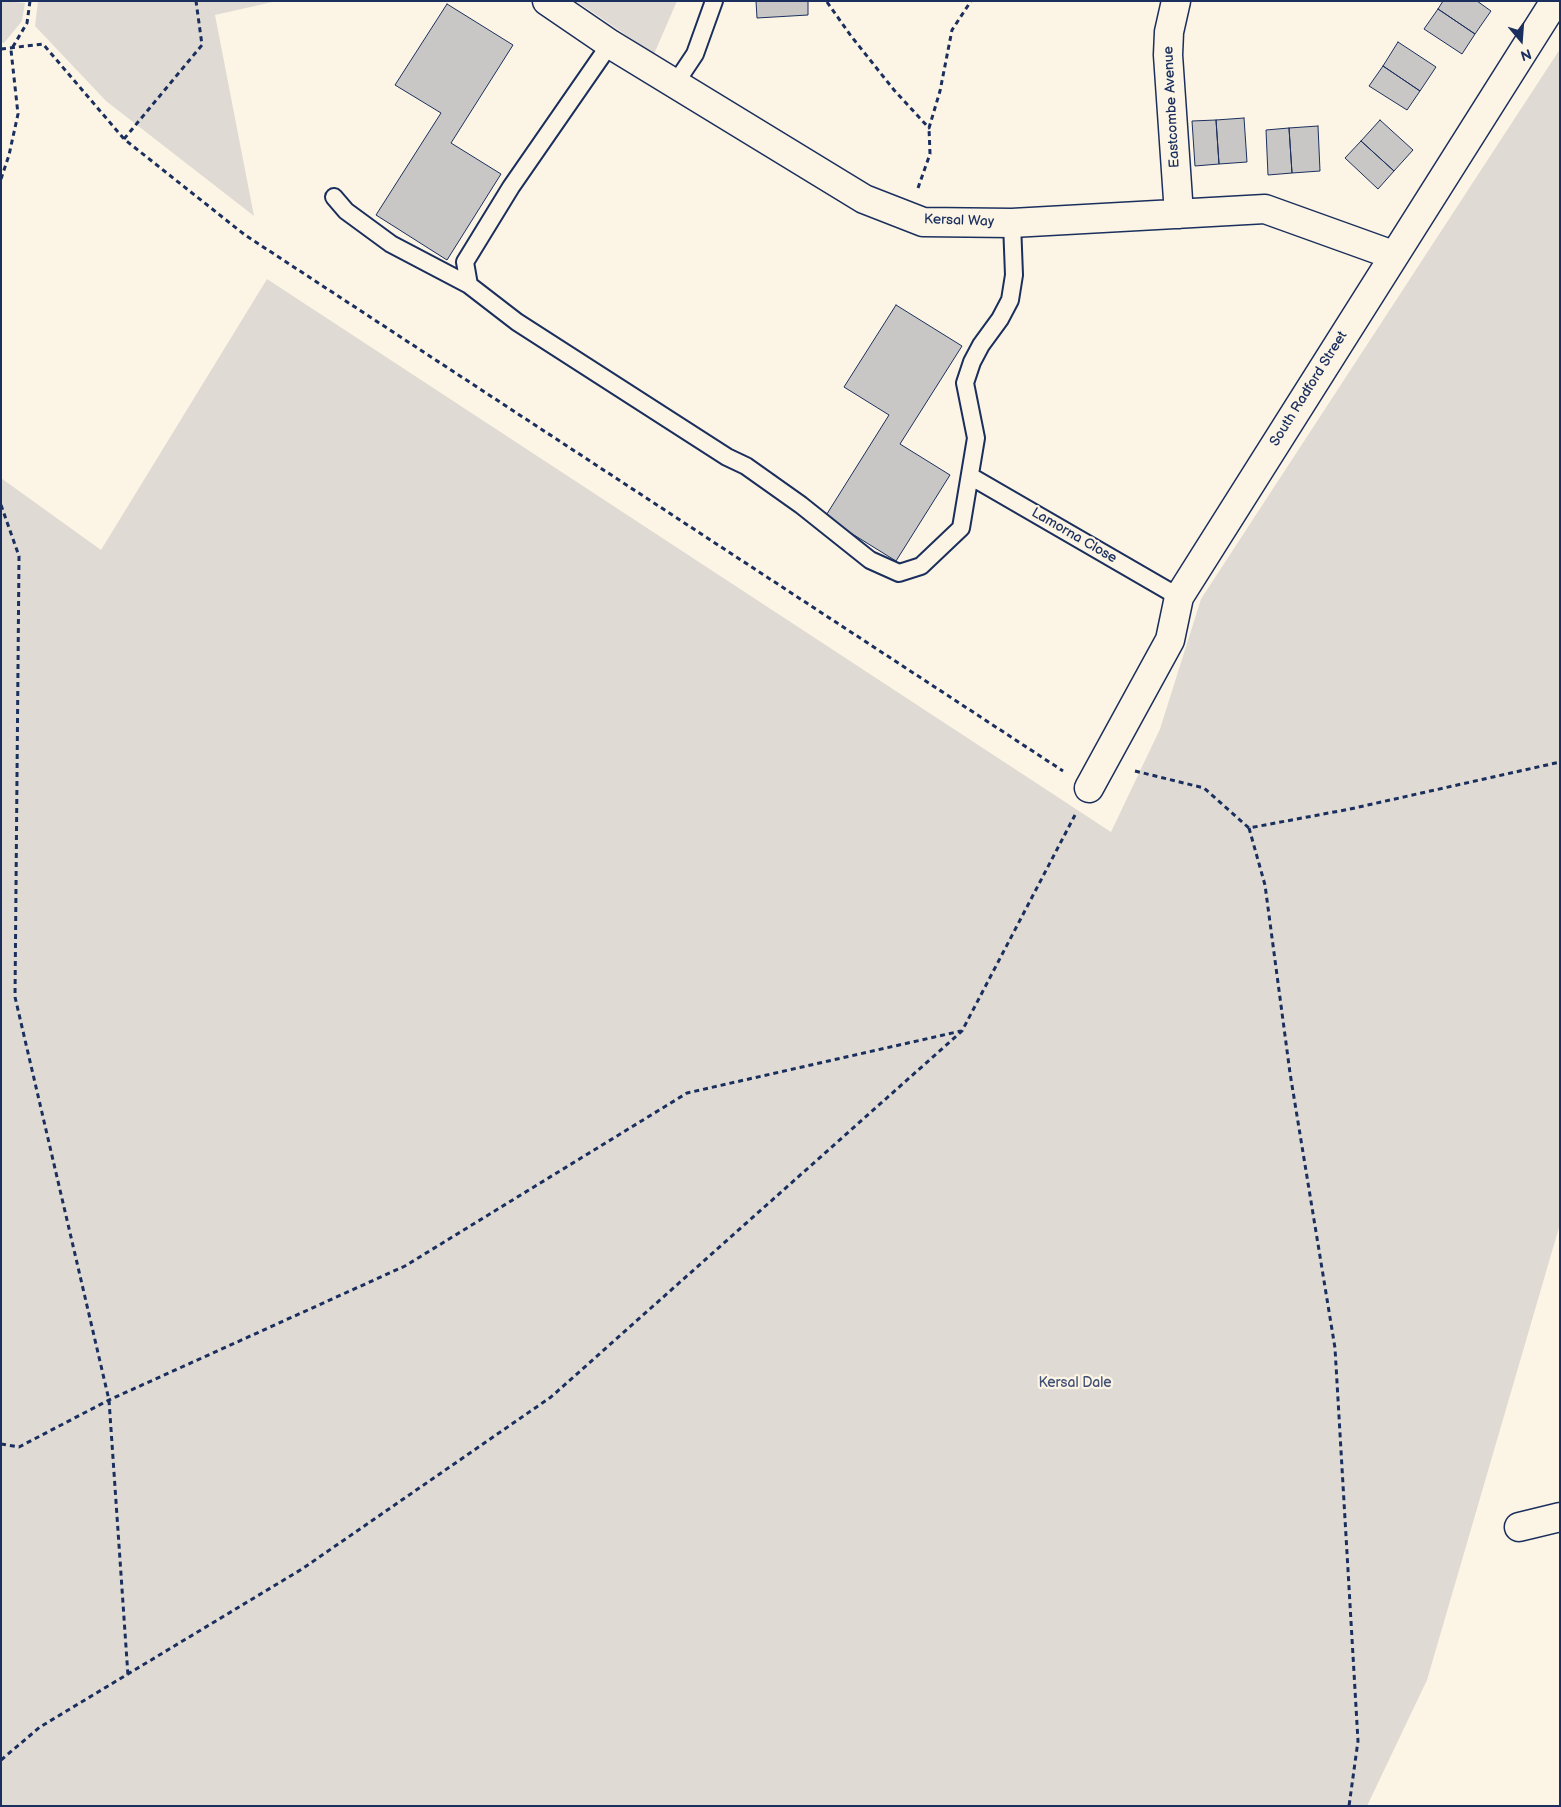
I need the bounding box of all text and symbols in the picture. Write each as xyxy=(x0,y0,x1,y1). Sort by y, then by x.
north arrow xyxy=(1496,15,1546,65)
text: N xyxy=(1518,45,1533,64)
street label: Eastcombe Avenue xyxy=(1160,46,1184,168)
street label: Kersal Way xyxy=(924,211,994,231)
street label: South Radford Street xyxy=(1267,328,1351,450)
street label: Lamorna Close xyxy=(1028,505,1120,567)
park label: Kersal Dale xyxy=(1038,1375,1112,1391)

